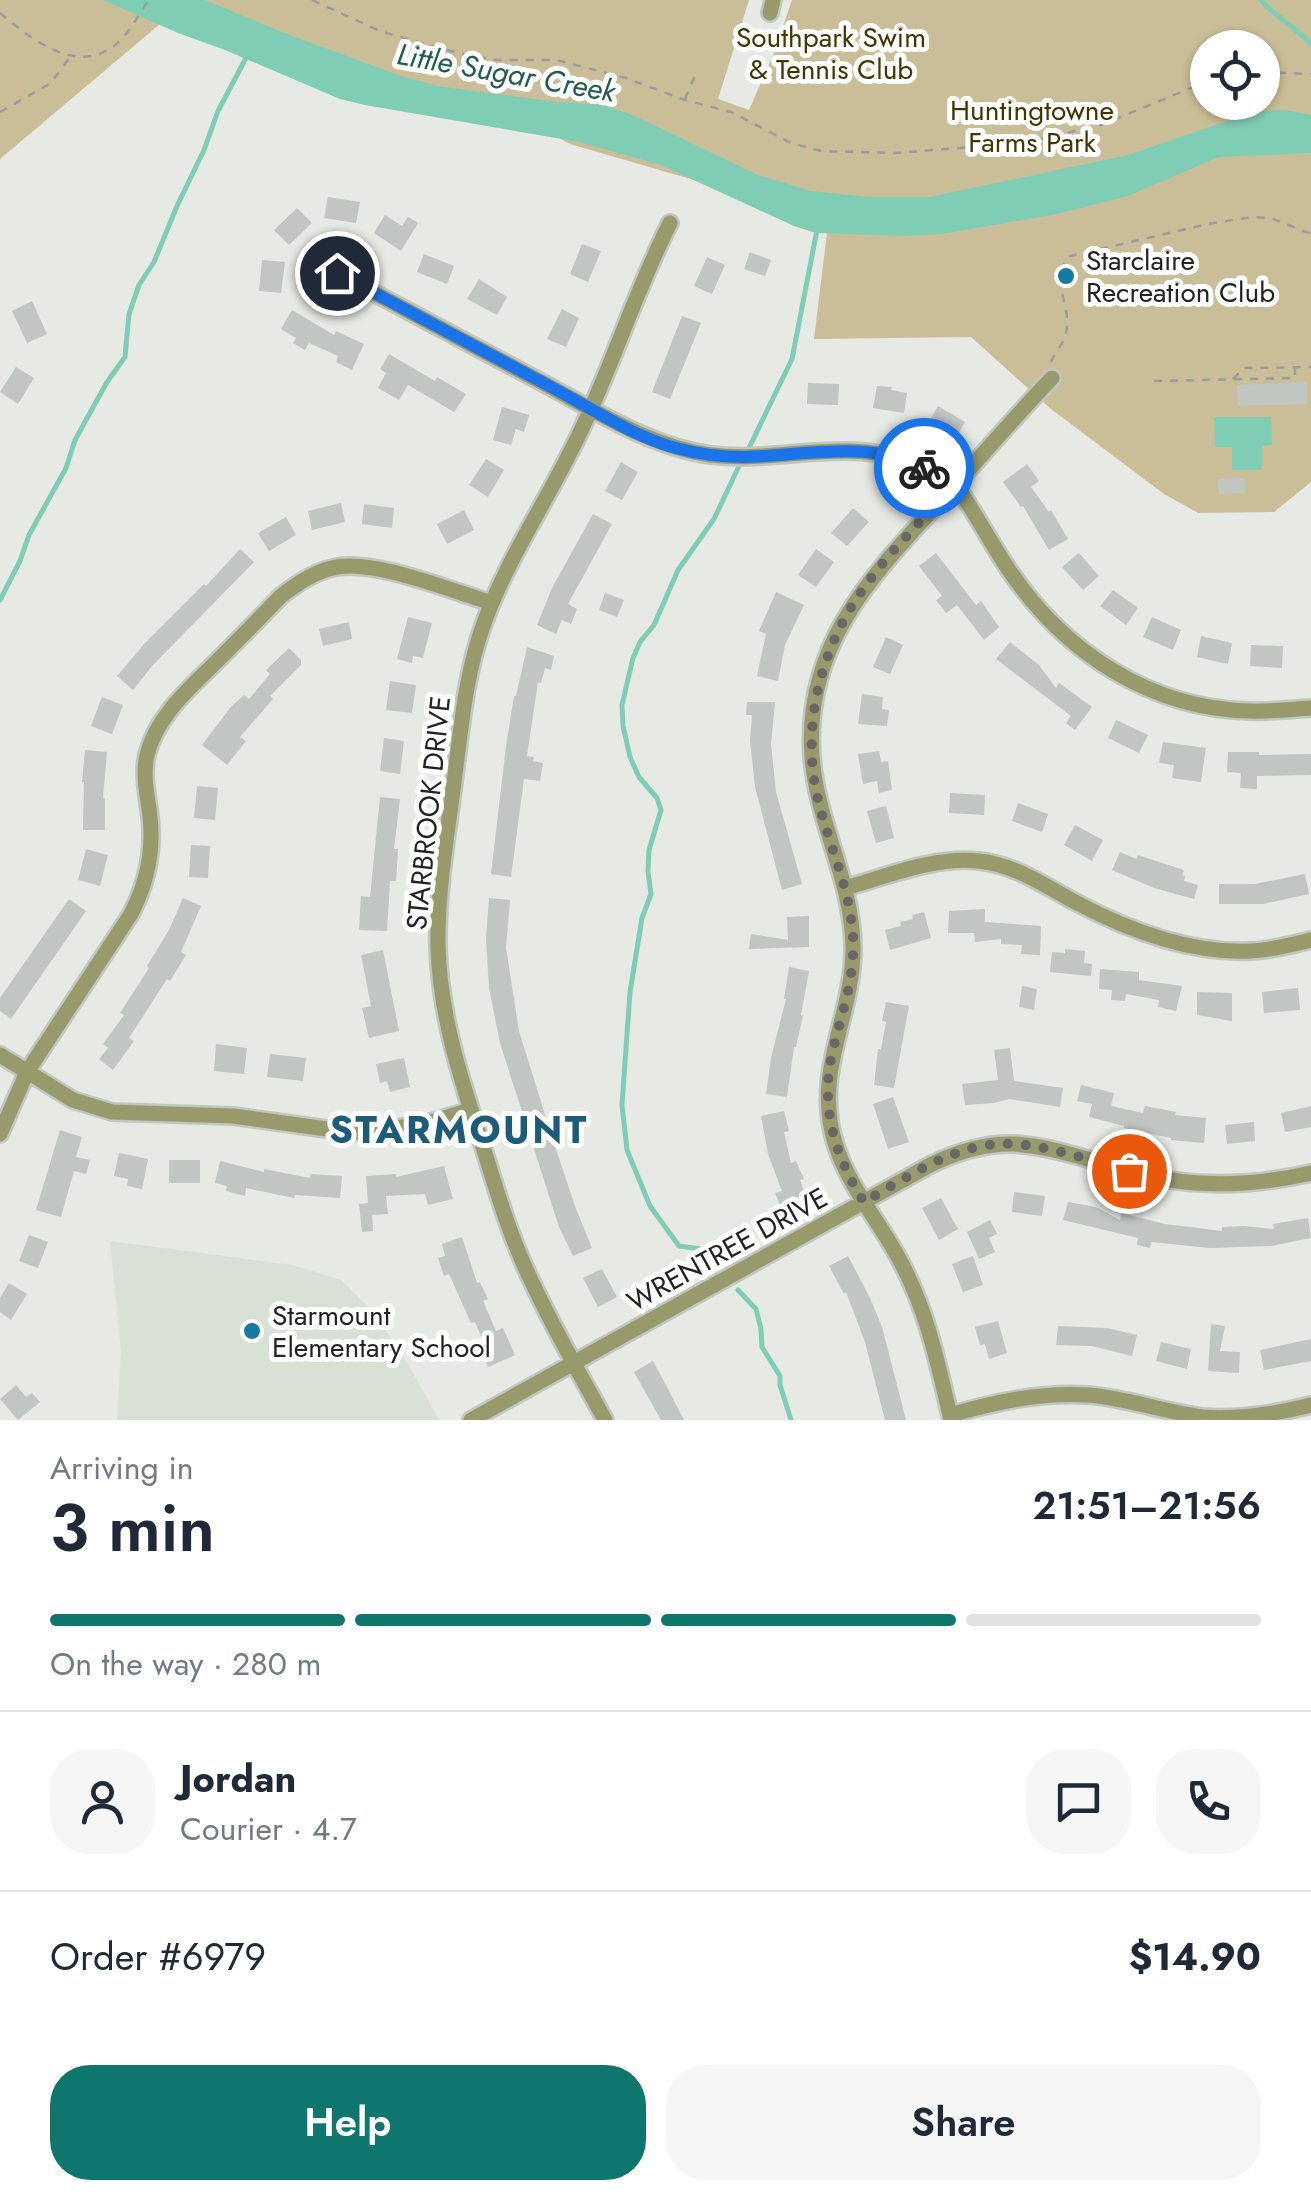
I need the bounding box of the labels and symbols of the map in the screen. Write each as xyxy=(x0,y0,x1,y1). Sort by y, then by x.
park label: Southpark Swim & Tennis Club xyxy=(736,17,926,90)
water label: Little Sugar Creek xyxy=(393,32,620,113)
park label: Huntingtowne Farms Park xyxy=(950,90,1114,163)
pin xyxy=(295,231,380,316)
place label: Starclaire Recreation Club xyxy=(1086,240,1275,313)
marker: Starclaire Recreation Club xyxy=(1055,265,1077,287)
courier xyxy=(874,418,974,518)
street label: STARBROOK DRIVE xyxy=(396,694,461,932)
district label: STARMOUNT xyxy=(329,1102,589,1157)
pin xyxy=(1087,1129,1172,1214)
street label: WRENTREE DRIVE xyxy=(619,1177,835,1322)
place label: Starmount Elementary School xyxy=(272,1295,491,1368)
marker: Starmount Elementary School xyxy=(241,1320,263,1342)

